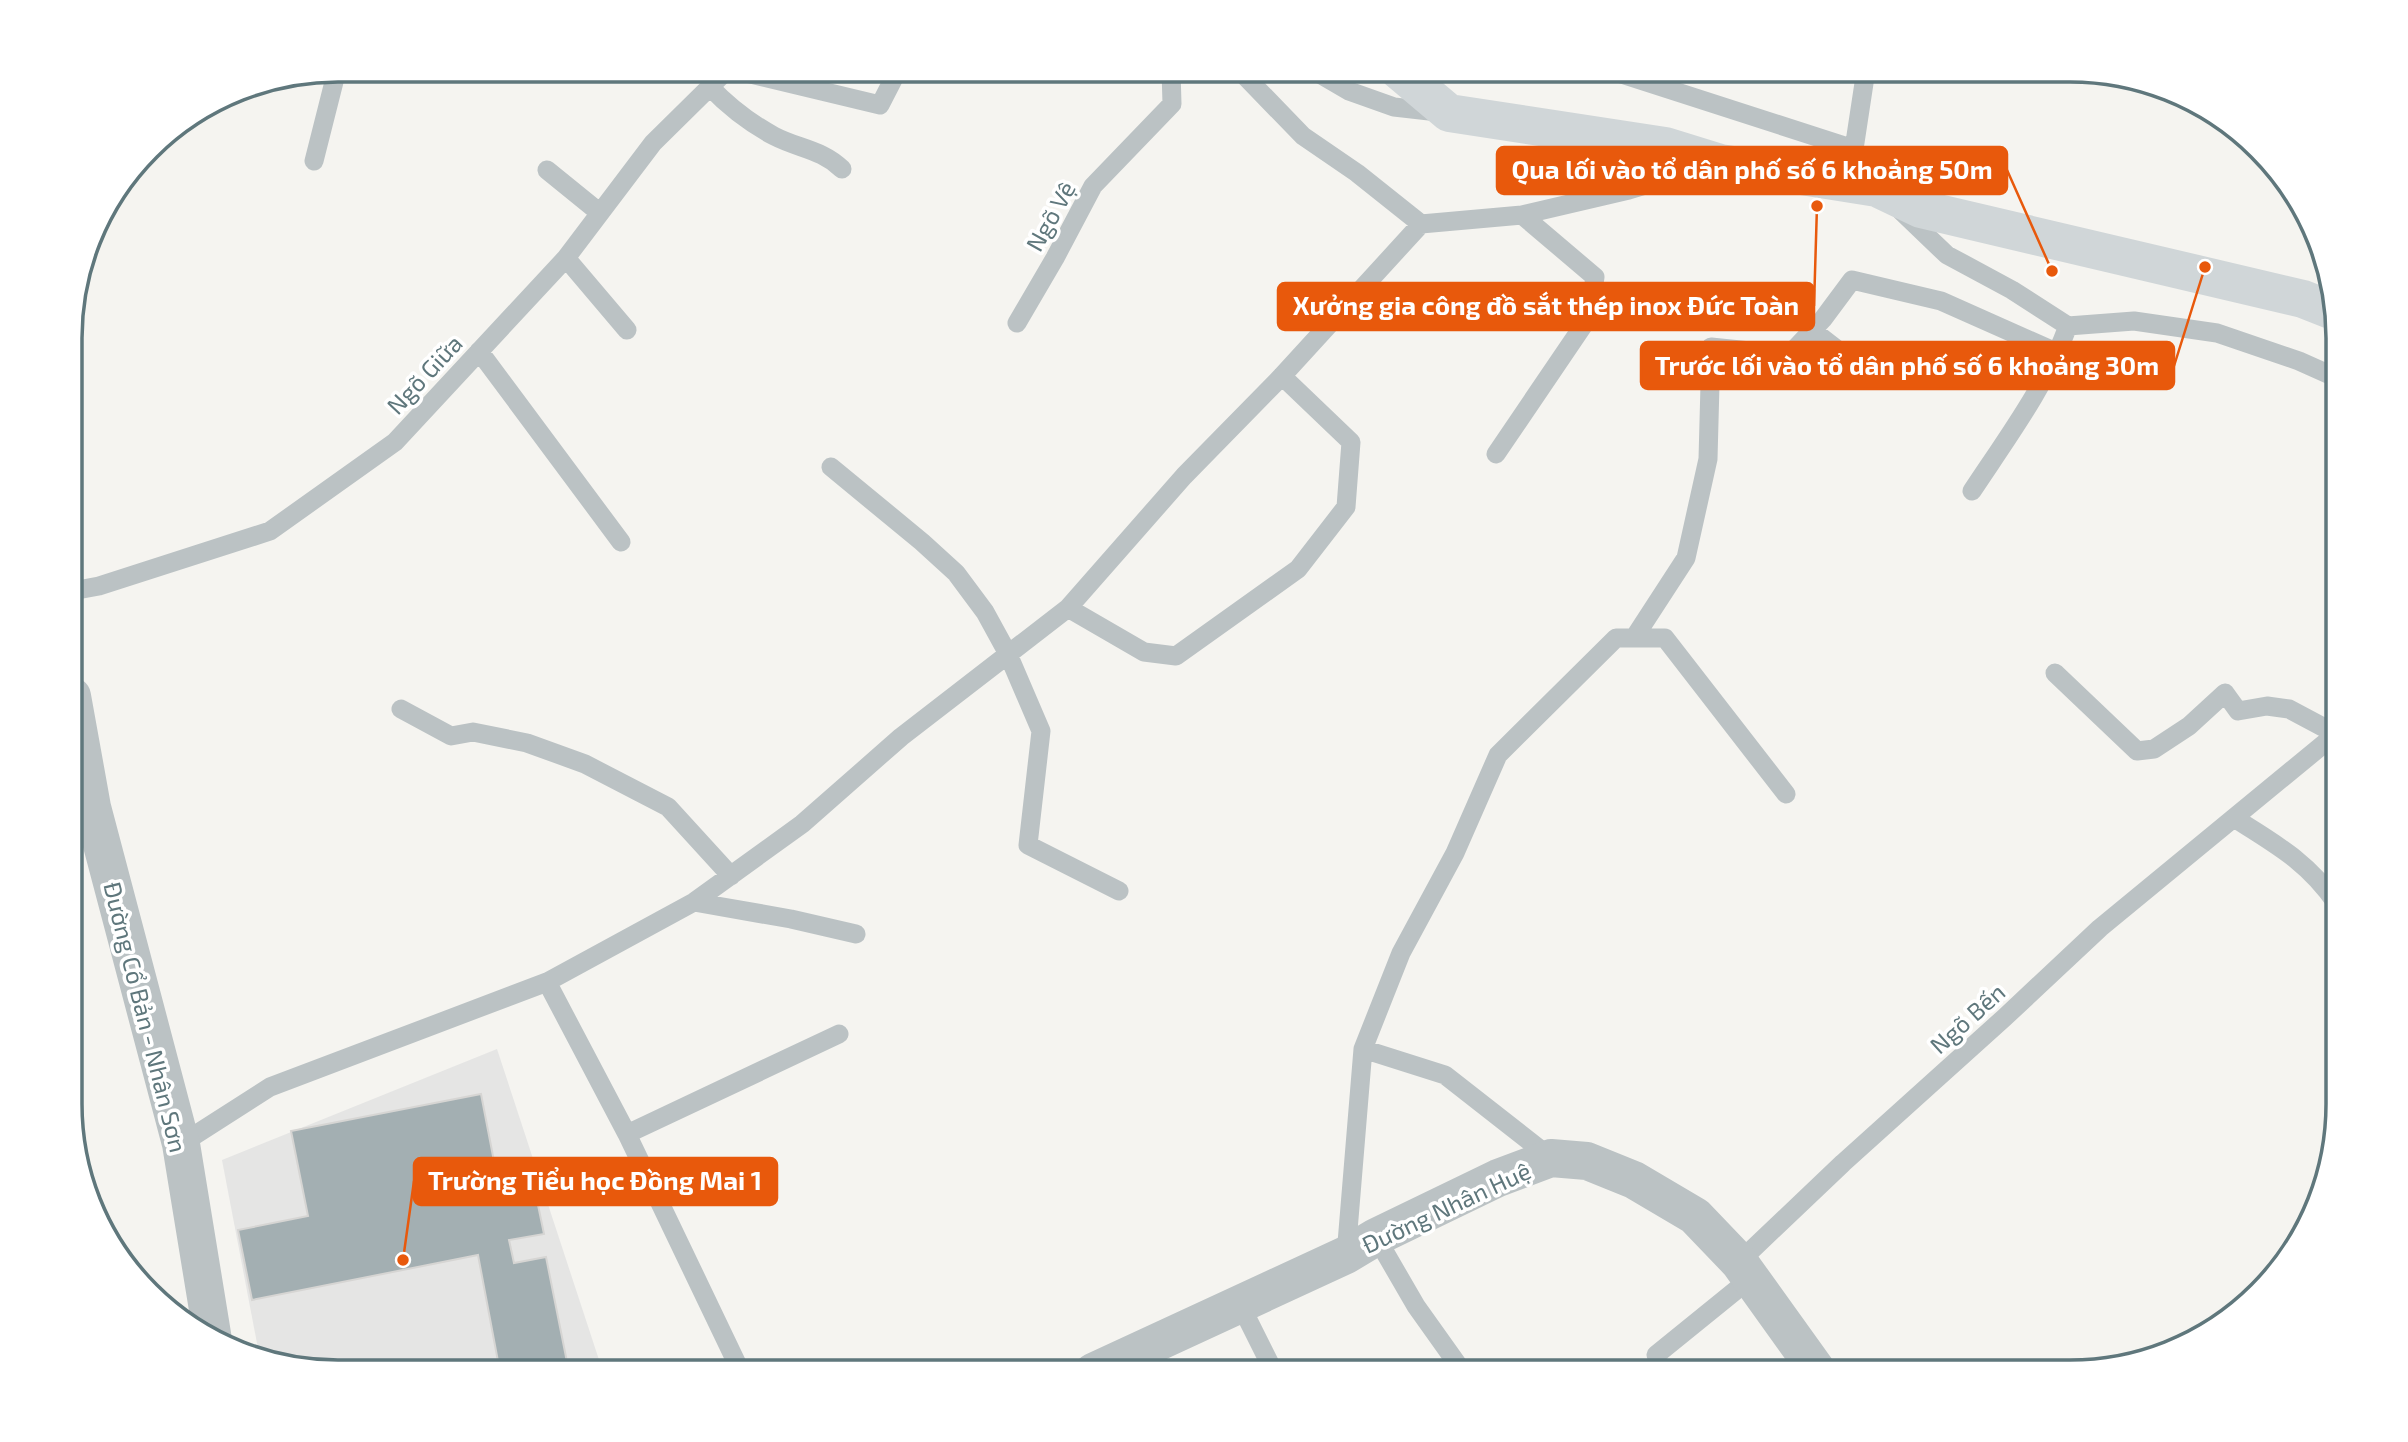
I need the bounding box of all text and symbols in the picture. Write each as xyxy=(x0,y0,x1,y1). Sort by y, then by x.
callout: Qua lối vào tổ dân phố số 6 khoảng 50m xyxy=(1497,147,2007,194)
text: Qua lối vào tổ dân phố số 6 khoảng 50m xyxy=(1511,153,1993,185)
street label: Ngõ Vệ xyxy=(1019,176,1081,256)
callout: Xưởng gia công đồ sắt thép inox Đức Toàn xyxy=(1278,283,1814,330)
text: Xưởng gia công đồ sắt thép inox Đức Toàn xyxy=(1293,289,1799,320)
street label: Ngõ Giữa xyxy=(380,328,468,420)
callout: Trước lối vào tổ dân phố số 6 khoảng 30m xyxy=(1641,342,2174,389)
text: Trước lối vào tổ dân phố số 6 khoảng 30m xyxy=(1655,349,2159,380)
street label: Đường Cổ Bản - Nhân Sơn xyxy=(98,879,194,1155)
street label: Ngõ Bến xyxy=(1924,977,2010,1059)
street label: Đường Nhân Huệ xyxy=(1357,1155,1535,1259)
callout: Trường Tiểu học Đồng Mai 1 xyxy=(414,1158,777,1205)
text: Trường Tiểu học Đồng Mai 1 xyxy=(428,1164,762,1195)

